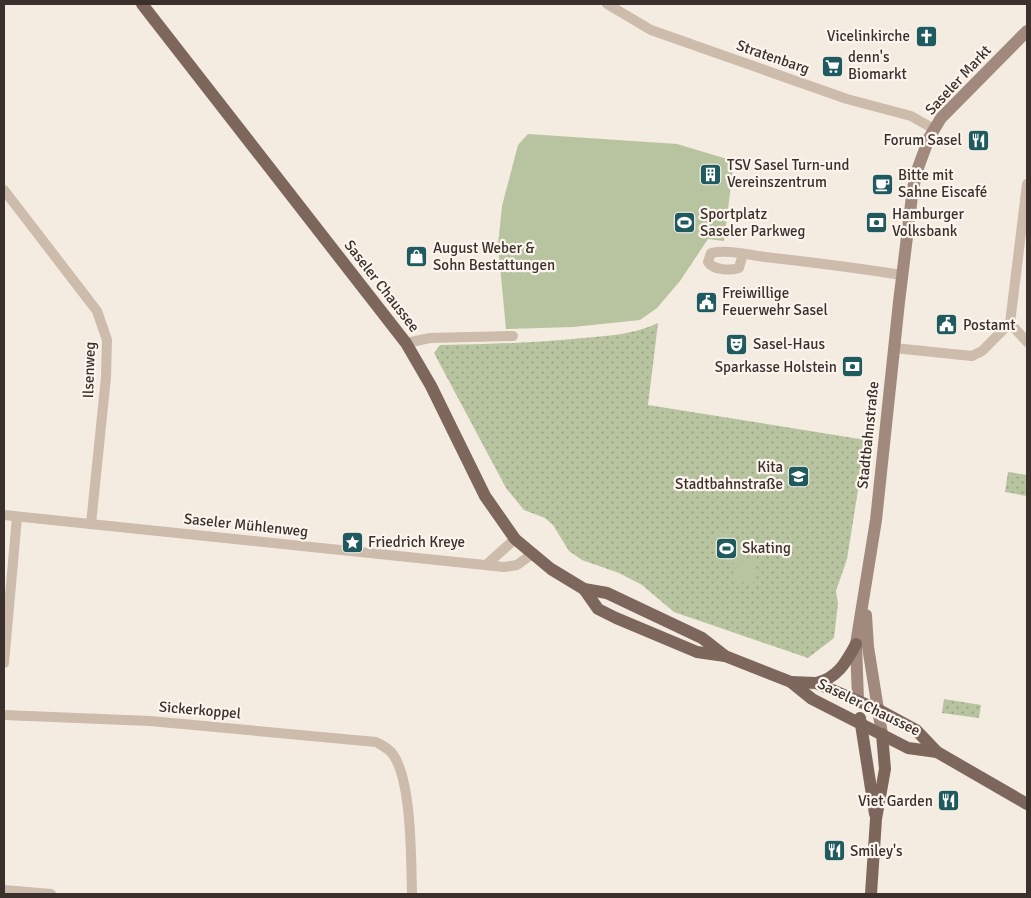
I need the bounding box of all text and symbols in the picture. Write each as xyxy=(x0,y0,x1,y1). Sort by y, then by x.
church icon: Vicelinkirche xyxy=(914,24,938,48)
place label: Vicelinkirche xyxy=(827,27,910,45)
street label: Stratenbarg xyxy=(734,36,812,78)
street label: Saseler Markt xyxy=(921,41,995,119)
place label: denn's Biomarkt xyxy=(848,48,907,83)
supermarket icon: denn's Biomarkt xyxy=(820,54,844,78)
restaurant icon: Forum Sasel xyxy=(966,128,990,152)
place label: Forum Sasel xyxy=(883,131,962,149)
place label: TSV Sasel Turn-und Vereinszentrum xyxy=(727,156,850,191)
building icon: TSV Sasel Turn-und Vereinszentrum xyxy=(699,162,723,186)
place label: Bitte mit Sahne Eiscafé xyxy=(898,166,987,201)
cafe icon: Bitte mit Sahne Eiscafé xyxy=(870,172,894,196)
place label: Sportplatz Saseler Parkweg xyxy=(700,205,806,240)
place label: Hamburger Volksbank xyxy=(892,205,965,240)
sports icon: Sportplatz Saseler Parkweg xyxy=(672,211,696,235)
bank icon: Hamburger Volksbank xyxy=(864,211,888,235)
street label: Saseler Chaussee xyxy=(341,236,423,336)
place label: August Weber & Sohn Bestattungen xyxy=(433,239,555,274)
shop icon: August Weber & Sohn Bestattungen xyxy=(405,245,429,269)
place label: Freiwillige Feuerwehr Sasel xyxy=(722,284,828,319)
public building icon: Freiwillige Feuerwehr Sasel xyxy=(694,290,718,314)
public building icon: Postamt xyxy=(935,313,959,337)
place label: Postamt xyxy=(963,316,1016,334)
theatre icon: Sasel-Haus xyxy=(725,332,749,356)
place label: Sasel-Haus xyxy=(753,335,825,353)
street label: Ilsenweg xyxy=(79,341,99,399)
bank icon: Sparkasse Holstein xyxy=(841,355,865,379)
place label: Sparkasse Holstein xyxy=(715,358,837,376)
street label: Stadtbahnstraße xyxy=(853,380,883,490)
place label: Kita Stadtbahnstraße xyxy=(675,458,783,493)
school or university icon: Kita Stadtbahnstraße xyxy=(787,464,811,488)
street label: Saseler Mühlenweg xyxy=(183,510,309,540)
place icon: Friedrich Kreye xyxy=(340,530,364,554)
place label: Friedrich Kreye xyxy=(368,533,465,551)
sports icon: Skating xyxy=(714,536,738,560)
place label: Skating xyxy=(742,539,791,557)
street label: Saseler Chaussee xyxy=(815,674,923,740)
street label: Sickerkoppel xyxy=(158,697,242,723)
restaurant icon: Viet Garden xyxy=(937,789,961,813)
place label: Viet Garden xyxy=(858,792,933,810)
restaurant icon: Smiley's xyxy=(822,839,846,863)
place label: Smiley's xyxy=(850,842,903,860)

